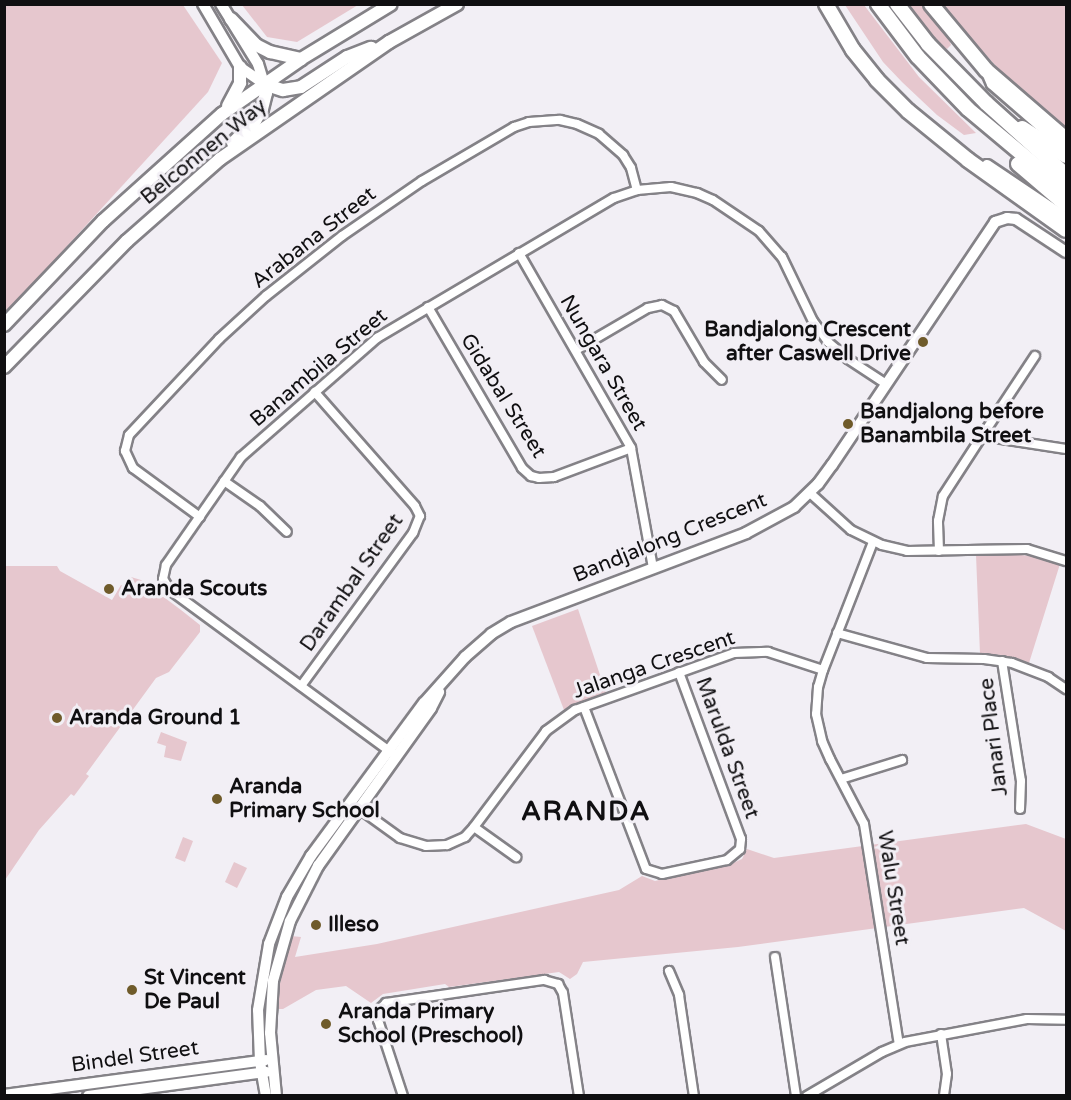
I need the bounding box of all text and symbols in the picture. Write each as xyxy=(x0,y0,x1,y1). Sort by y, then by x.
street label: Belconnen Way xyxy=(136,94,272,210)
street label: Arabana Street xyxy=(247,182,381,294)
street label: Nungara Street xyxy=(554,291,652,435)
street label: Banambila Street xyxy=(245,303,393,433)
place label: Bandjalong Crescent after Caswell Drive xyxy=(704,317,911,367)
street label: Gidabal Street xyxy=(455,329,551,463)
marker: Bandjalong Crescent after Caswell Drive xyxy=(916,335,930,349)
place label: Bandjalong before Banambila Street xyxy=(860,399,1044,449)
marker: Bandjalong before Banambila Street xyxy=(841,417,855,431)
street label: Bandjalong Crescent xyxy=(569,488,771,588)
street label: Darambal Street xyxy=(295,509,409,657)
place label: Aranda Scouts xyxy=(121,576,267,602)
marker: Aranda Scouts xyxy=(102,582,116,596)
street label: Jalanga Crescent xyxy=(570,625,738,705)
street label: Marulda Street xyxy=(690,674,764,822)
street label: Janari Place xyxy=(974,676,1014,798)
place label: Aranda Ground 1 xyxy=(69,705,242,731)
marker: Aranda Ground 1 xyxy=(50,711,64,725)
place label: Aranda Primary School xyxy=(229,774,380,824)
marker: Aranda Primary School xyxy=(210,792,224,806)
district label: ARANDA xyxy=(521,796,651,828)
street label: Walu Street xyxy=(872,829,914,947)
place label: Illeso xyxy=(328,912,379,938)
marker: Illeso xyxy=(309,918,323,932)
place label: St Vincent De Paul xyxy=(144,965,246,1015)
marker: St Vincent De Paul xyxy=(125,983,139,997)
place label: Aranda Primary School (Preschool) xyxy=(338,999,523,1049)
marker: Aranda Primary School (Preschool) xyxy=(319,1017,333,1031)
street label: Bindel Street xyxy=(70,1036,200,1078)

